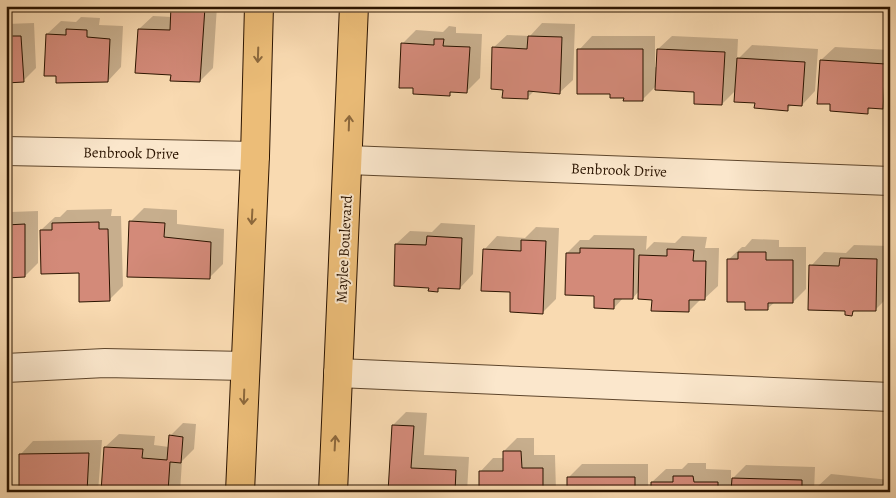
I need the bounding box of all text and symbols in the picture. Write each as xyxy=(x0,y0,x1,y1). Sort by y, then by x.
one-way arrow xyxy=(253,46,263,63)
one-way arrow xyxy=(344,116,354,132)
street label: Benbrook Drive xyxy=(83,142,179,164)
street label: Benbrook Drive xyxy=(571,158,668,182)
street label: Maylee Boulevard xyxy=(331,194,357,303)
one-way arrow xyxy=(247,209,257,225)
one-way arrow xyxy=(239,389,248,405)
one-way arrow xyxy=(330,435,339,451)

